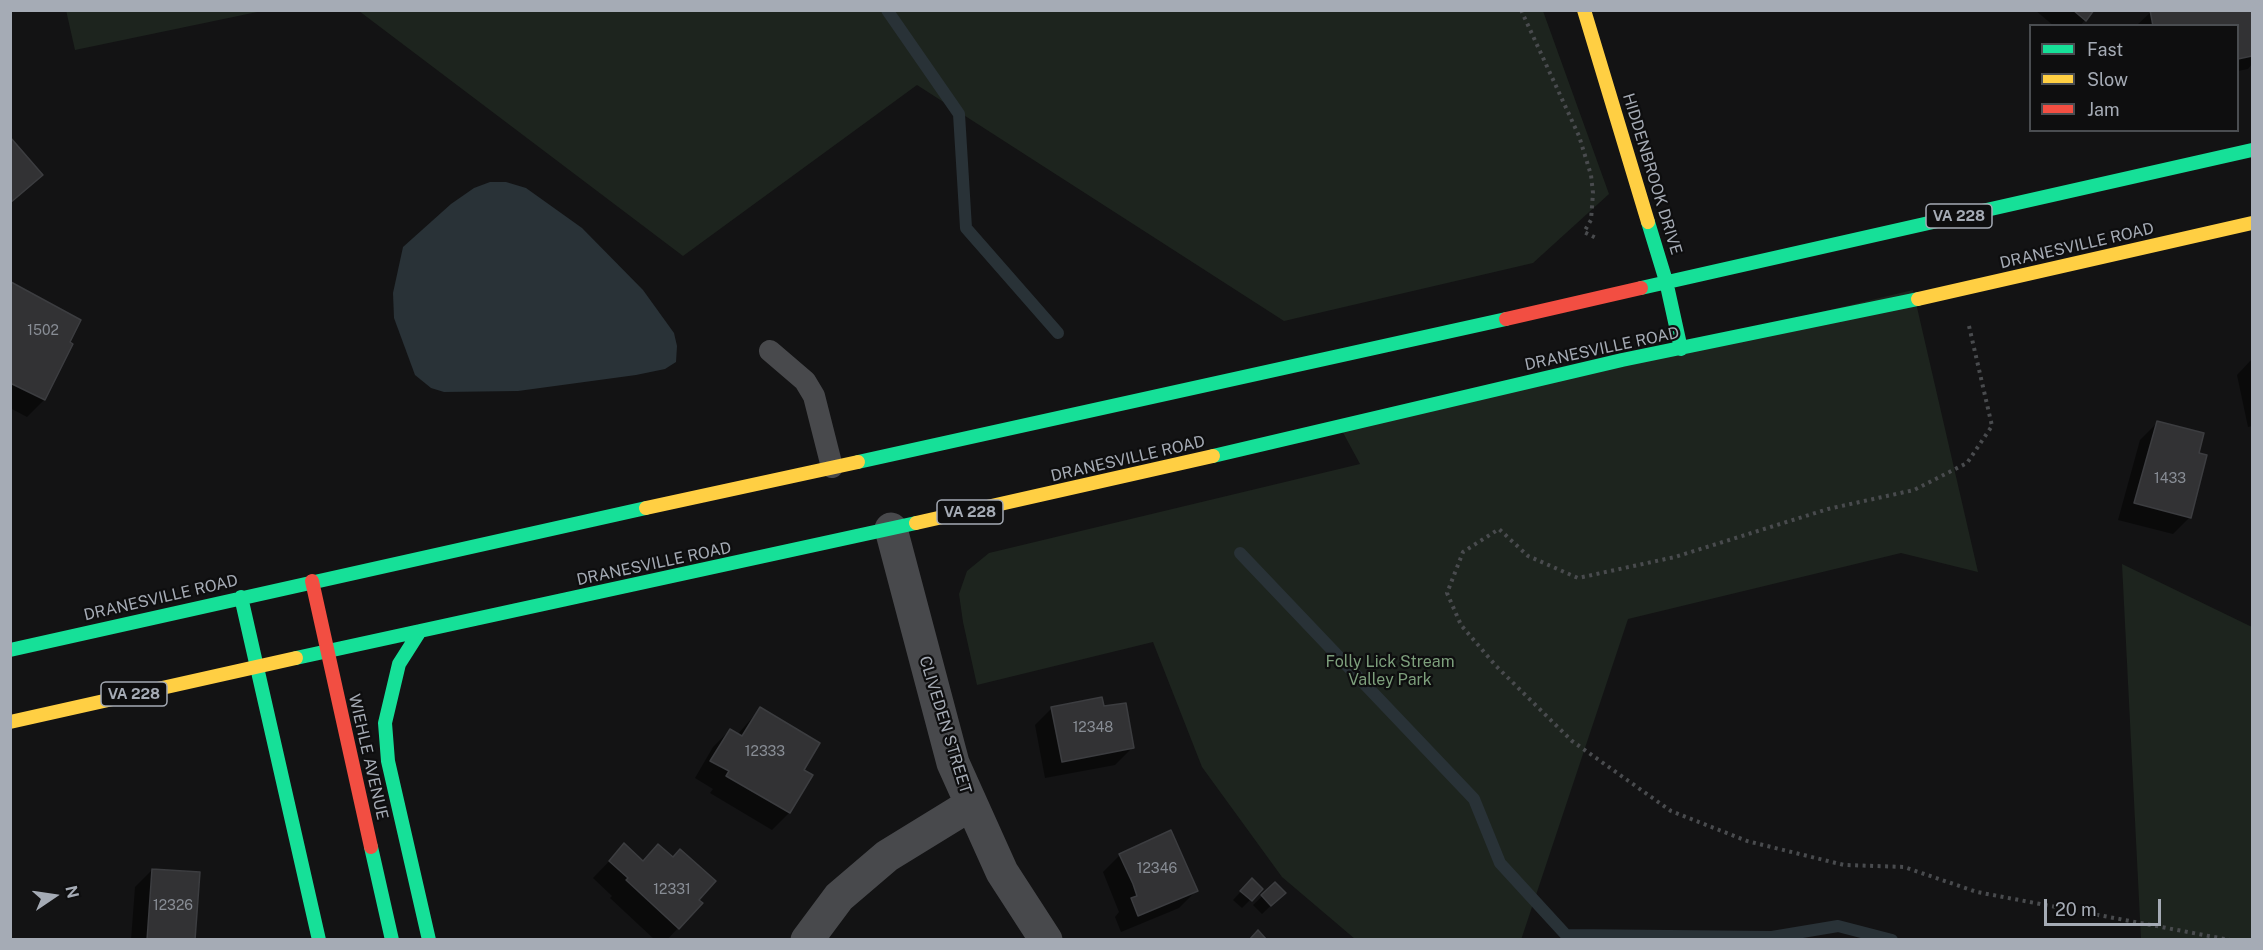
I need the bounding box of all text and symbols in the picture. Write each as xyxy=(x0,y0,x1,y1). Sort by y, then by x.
legend xyxy=(2029,24,2239,132)
text: Fast xyxy=(2087,39,2123,60)
text: Slow xyxy=(2087,69,2128,90)
street label: HIDDENBROOK DRIVE xyxy=(1618,91,1686,257)
text: Jam xyxy=(2087,99,2120,120)
road number: VA 228 xyxy=(1926,204,1992,228)
street label: DRANESVILLE ROAD xyxy=(1998,219,2156,273)
house number: 1502 xyxy=(27,323,59,339)
street label: DRANESVILLE ROAD xyxy=(1523,323,1681,375)
street label: DRANESVILLE ROAD xyxy=(1049,432,1207,486)
house number: 1433 xyxy=(2154,471,2186,487)
road number: VA 228 xyxy=(937,500,1003,524)
street label: DRANESVILLE ROAD xyxy=(575,538,733,590)
street label: DRANESVILLE ROAD xyxy=(82,571,240,625)
park label: Folly Lick Stream Valley Park xyxy=(1326,652,1454,690)
street label: CLIVEDEN STREET xyxy=(915,654,975,796)
road number: VA 228 xyxy=(101,682,167,706)
street label: WIEHLE AVENUE xyxy=(344,692,392,822)
house number: 12348 xyxy=(1073,720,1113,736)
house number: 12333 xyxy=(745,744,785,760)
house number: 12346 xyxy=(1137,861,1177,877)
north arrow xyxy=(24,866,84,926)
house number: 12331 xyxy=(653,882,691,898)
text: N xyxy=(61,884,83,900)
scale bar xyxy=(2047,887,2164,925)
house number: 12326 xyxy=(153,898,193,914)
text: 20 m xyxy=(2055,899,2097,920)

